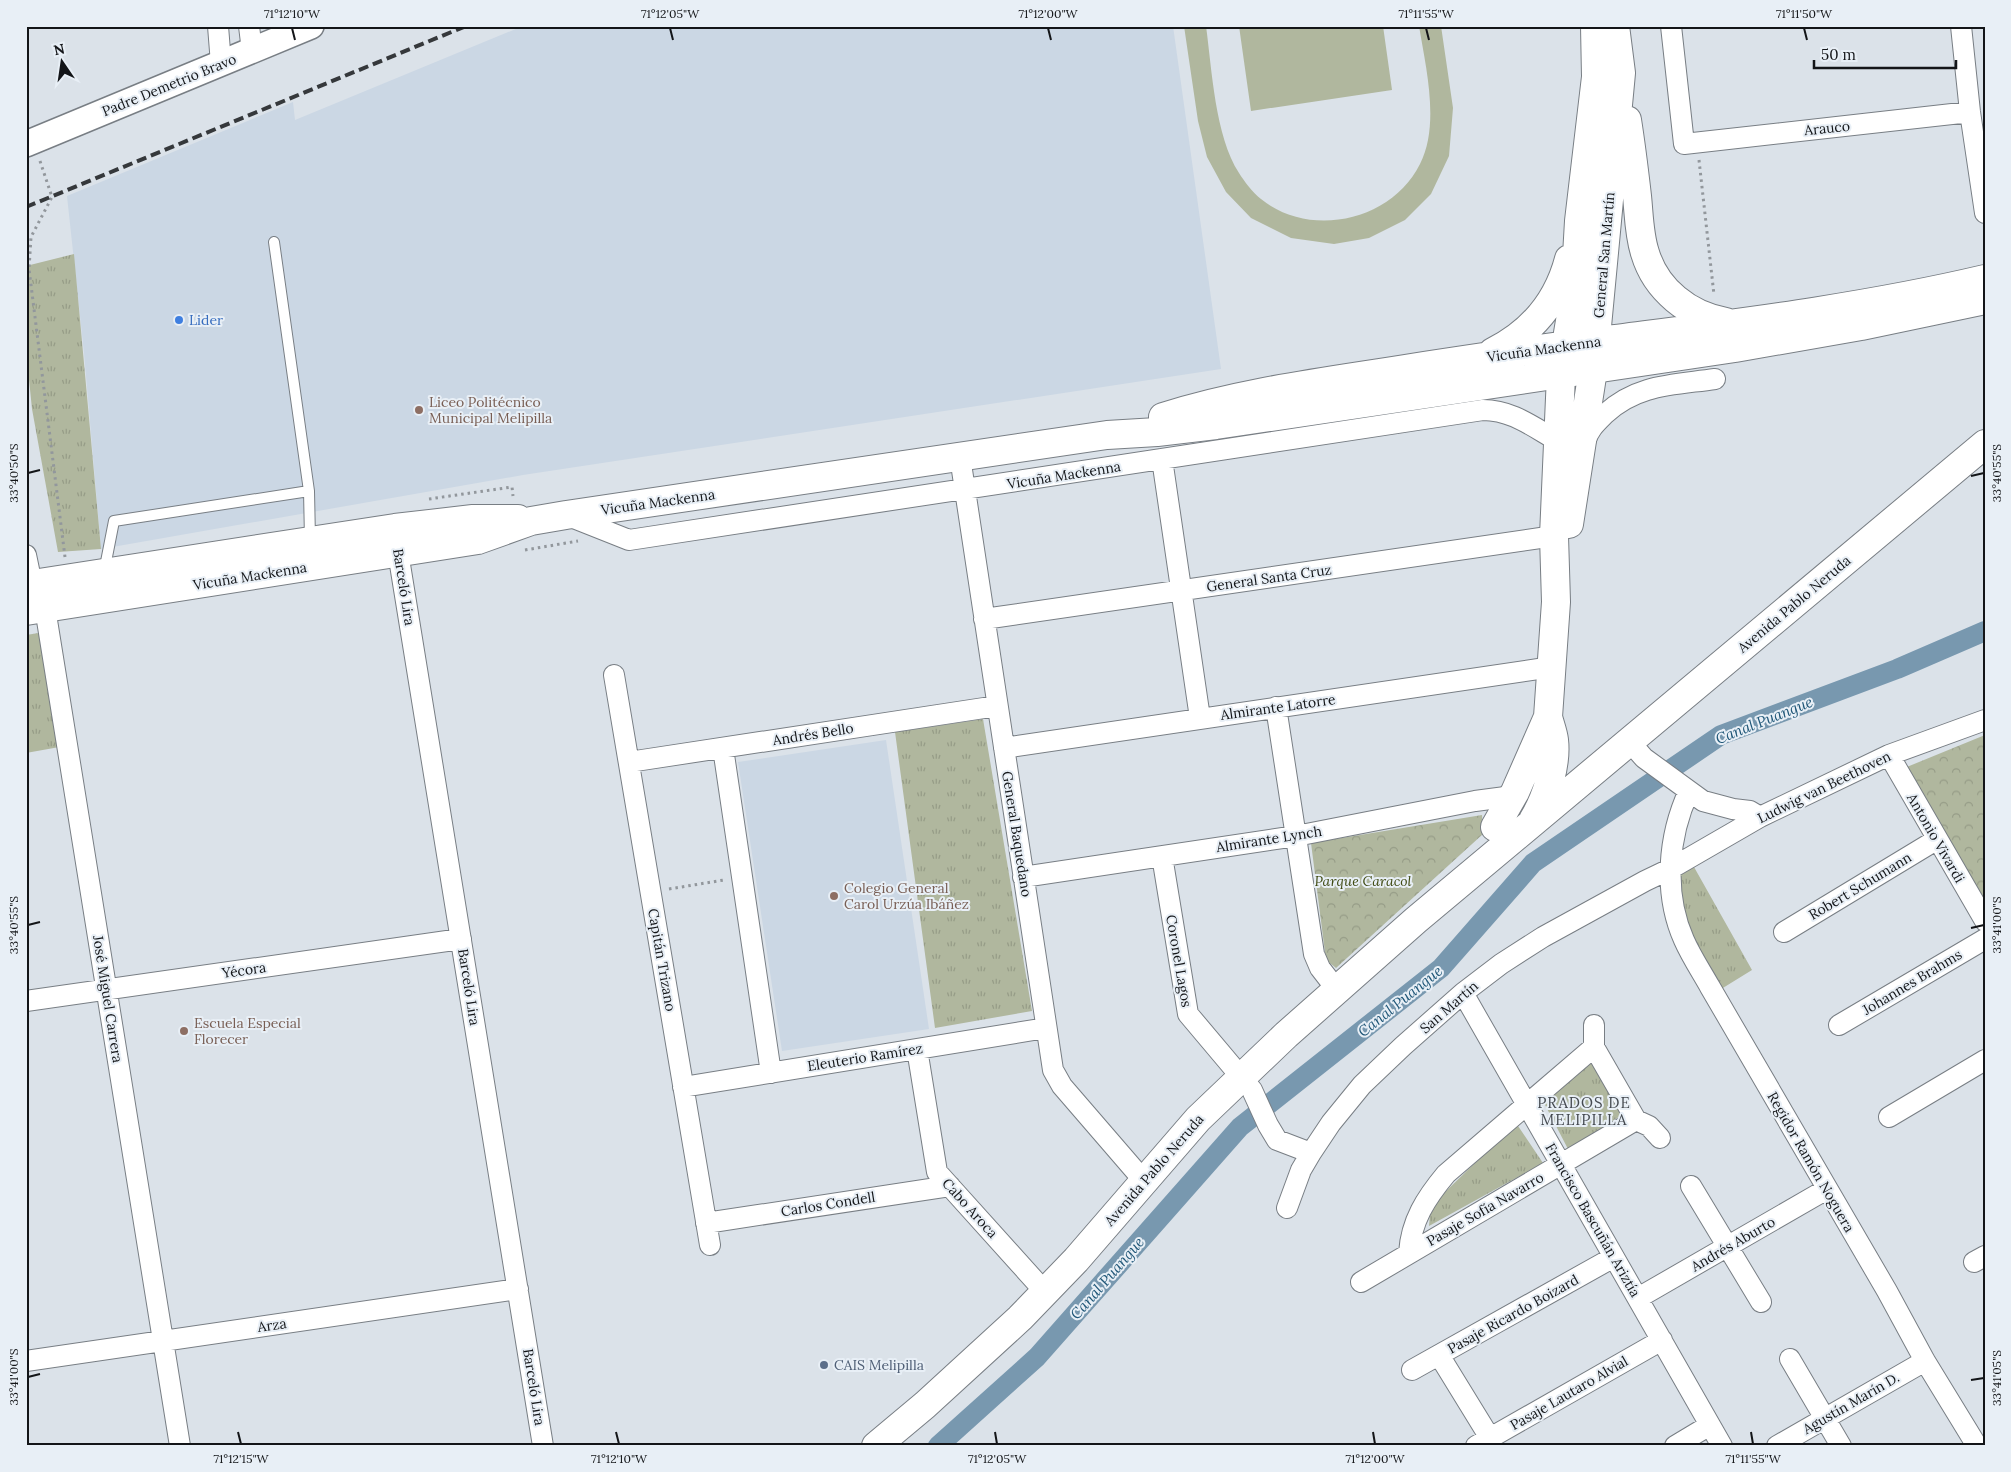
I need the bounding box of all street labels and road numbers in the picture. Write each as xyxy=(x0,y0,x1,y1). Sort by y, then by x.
street label: Padre Demetrio Bravo xyxy=(99,50,239,120)
street label: Arauco xyxy=(1802,117,1851,139)
street label: General San Martín xyxy=(1590,191,1619,319)
street label: Vicuña Mackenna xyxy=(1485,332,1602,366)
street label: Vicuña Mackenna xyxy=(1005,457,1122,493)
street label: Vicuña Mackenna xyxy=(599,485,716,519)
street label: Barceló Lira xyxy=(389,547,419,627)
street label: Avenida Pablo Neruda xyxy=(1733,551,1854,657)
street label: Vicuña Mackenna xyxy=(191,558,308,594)
street label: General Santa Cruz xyxy=(1205,560,1333,596)
street label: Almirante Latorre xyxy=(1218,690,1337,724)
street label: Andrés Bello xyxy=(770,719,855,749)
street label: Ludwig van Beethoven xyxy=(1754,747,1894,827)
street label: General Baquedano xyxy=(998,770,1036,898)
street label: Antonio Vivardi xyxy=(1903,789,1969,886)
street label: Almirante Lynch xyxy=(1214,822,1323,856)
street label: Robert Schumann xyxy=(1805,848,1915,924)
street label: Capitán Trizano xyxy=(644,907,680,1013)
street label: Coronel Lagos xyxy=(1162,913,1196,1009)
street label: José Miguel Carrera xyxy=(89,933,127,1064)
street label: Johannes Brahms xyxy=(1858,945,1965,1019)
street label: Barceló Lira xyxy=(454,947,484,1027)
street label: Yécora xyxy=(220,958,267,982)
street label: San Martín xyxy=(1416,976,1482,1037)
street label: Eleuterio Ramírez xyxy=(806,1039,924,1075)
street label: Regidor Ramón Noguera xyxy=(1763,1089,1859,1235)
street label: Avenida Pablo Neruda xyxy=(1100,1110,1207,1230)
street label: Francisco Bascuñán Ariztía xyxy=(1541,1140,1645,1300)
street label: Pasaje Sofía Navarro xyxy=(1423,1168,1547,1250)
street label: Cabo Aroca xyxy=(938,1174,1002,1242)
street label: Carlos Condell xyxy=(780,1188,877,1220)
street label: Andrés Aburto xyxy=(1687,1213,1778,1276)
street label: Pasaje Ricardo Boizard xyxy=(1444,1270,1582,1358)
street label: Arza xyxy=(255,1314,288,1336)
street label: Barceló Lira xyxy=(519,1347,549,1427)
street label: Pasaje Lautaro Alvial xyxy=(1507,1352,1631,1434)
street label: Agustín Marín D. xyxy=(1799,1368,1903,1438)

